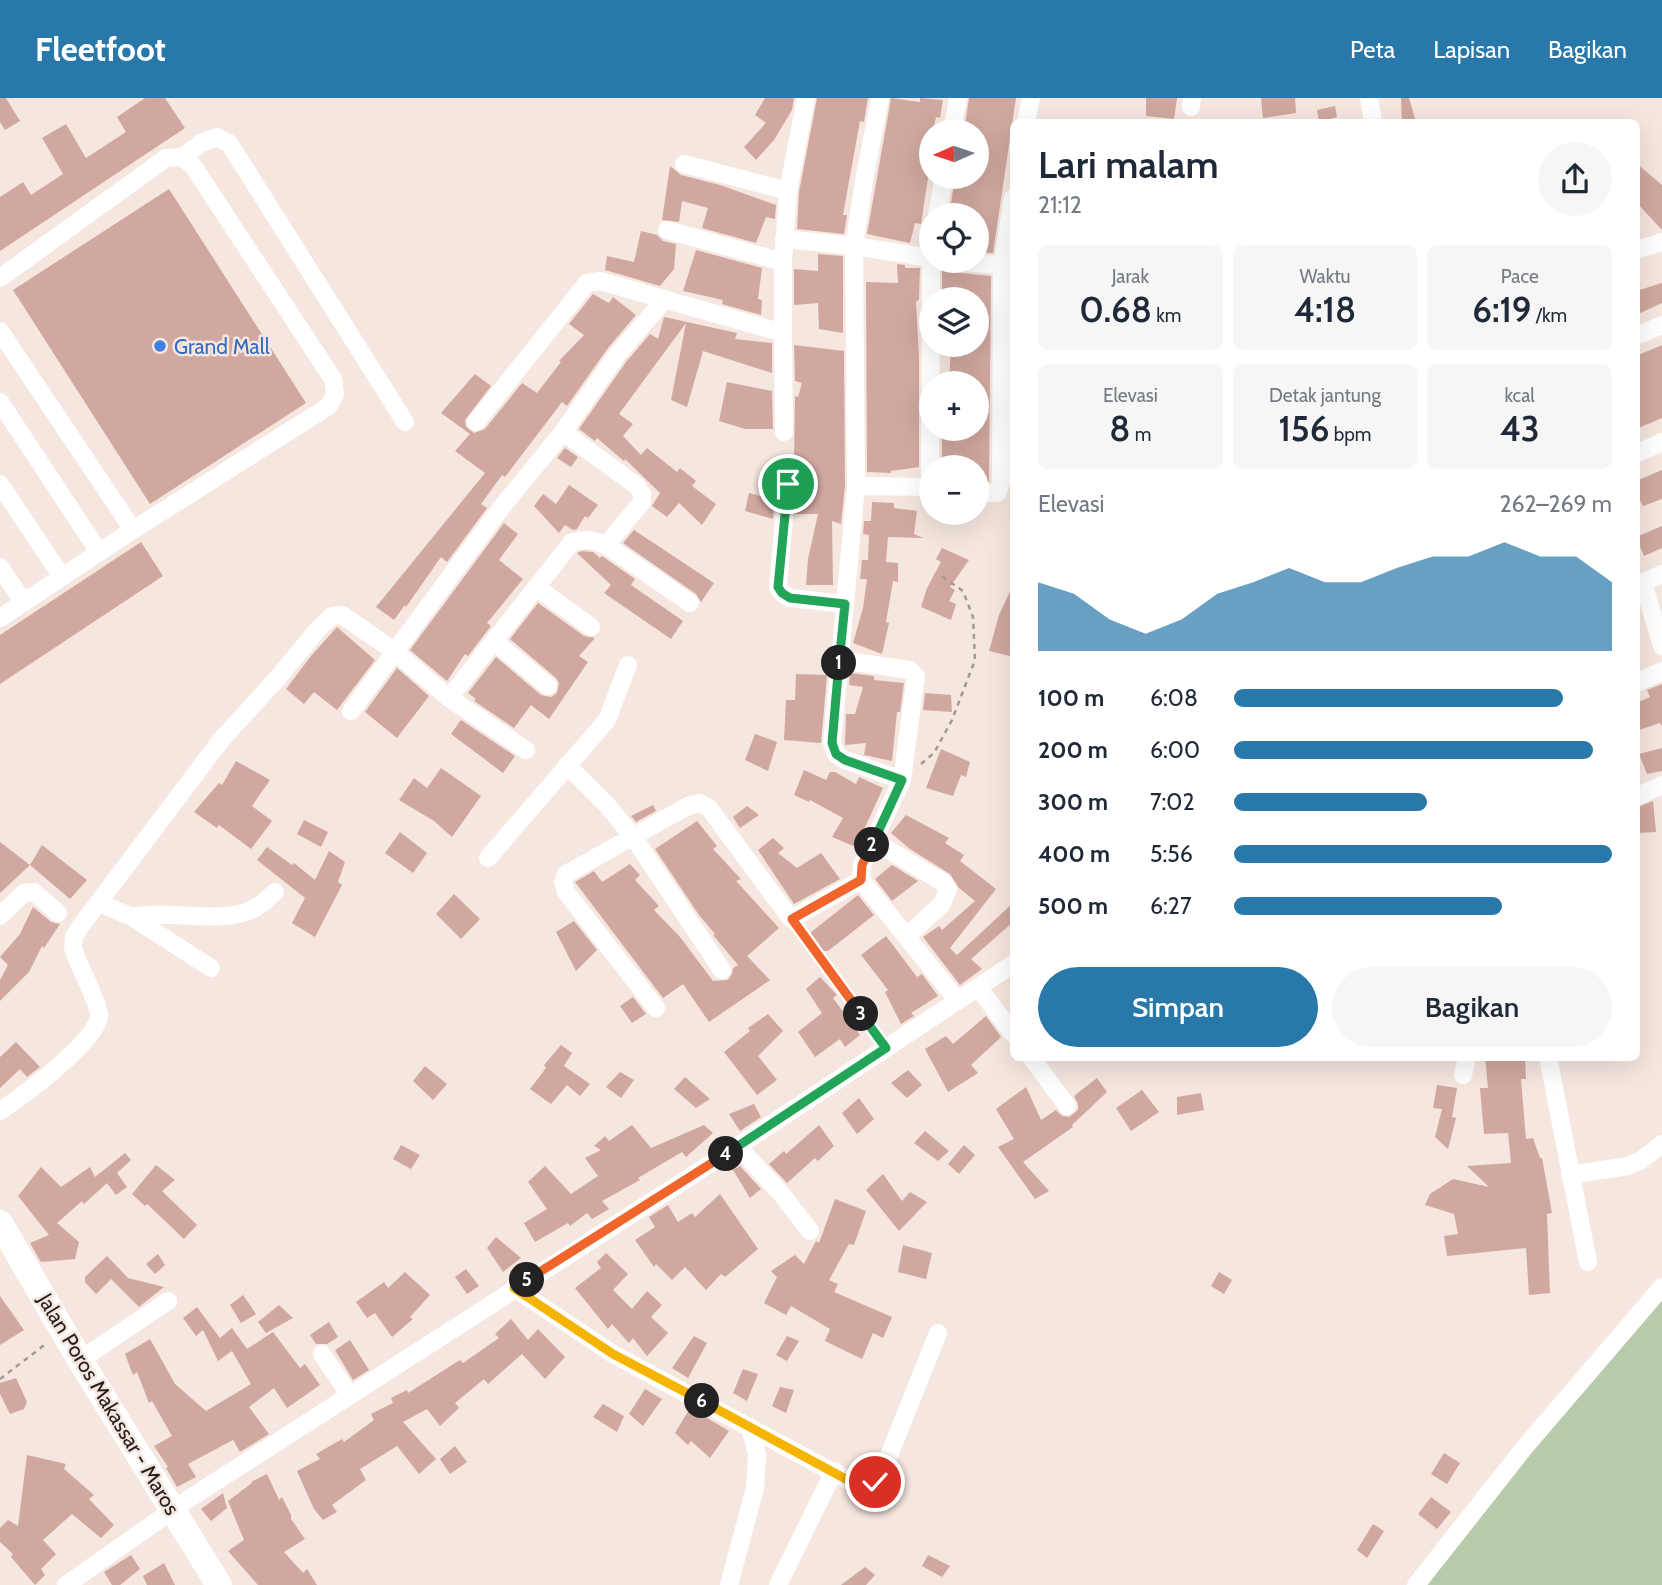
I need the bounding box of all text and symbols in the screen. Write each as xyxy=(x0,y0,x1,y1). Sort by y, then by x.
text: Fleetfoot xyxy=(35,29,166,69)
text: Peta xyxy=(1350,35,1395,64)
text: Lapisan xyxy=(1433,35,1510,64)
text: Bagikan xyxy=(1548,35,1627,64)
north arrow xyxy=(919,119,989,189)
map controls xyxy=(919,119,989,525)
text: Lari malam xyxy=(1038,141,1219,188)
button: share xyxy=(1538,142,1612,216)
text: 21:12 xyxy=(1038,191,1082,219)
button: locate xyxy=(919,203,989,273)
text: Jarak xyxy=(1112,265,1149,288)
text: Waktu xyxy=(1299,265,1351,288)
text: Pace xyxy=(1501,265,1539,288)
button: layers xyxy=(919,287,989,357)
text: 0.68 xyxy=(1079,288,1152,331)
text: 4:18 xyxy=(1294,288,1356,331)
text: 6:19 xyxy=(1472,288,1532,331)
text: km xyxy=(1152,304,1181,327)
text: /km xyxy=(1532,304,1567,327)
place label: Grand Mall xyxy=(174,334,270,359)
marker: Grand Mall xyxy=(152,338,168,354)
button: + xyxy=(919,371,989,441)
text: Elevasi xyxy=(1103,384,1158,407)
text: Detak jantung xyxy=(1269,384,1381,407)
text: kcal xyxy=(1505,384,1535,407)
text: 8 xyxy=(1109,407,1130,450)
text: 156 xyxy=(1278,407,1329,450)
text: 43 xyxy=(1500,407,1540,450)
text: m xyxy=(1130,423,1151,446)
text: bpm xyxy=(1329,423,1372,446)
pin xyxy=(758,454,818,514)
button: − xyxy=(919,455,989,525)
icon: arrive xyxy=(769,465,807,503)
text: Elevasi xyxy=(1038,490,1104,518)
text: 262–269 m xyxy=(1500,490,1612,518)
pin: 1 xyxy=(822,646,856,680)
text: 1 xyxy=(835,651,842,674)
text: 100 m xyxy=(1038,684,1104,712)
text: 6:08 xyxy=(1150,684,1198,712)
text: 200 m xyxy=(1038,736,1108,764)
text: 6:00 xyxy=(1150,736,1200,764)
text: 300 m xyxy=(1038,788,1108,816)
text: 7:02 xyxy=(1150,788,1194,816)
pin: 2 xyxy=(854,828,890,862)
text: 2 xyxy=(866,833,877,856)
text: 400 m xyxy=(1038,840,1110,868)
text: 5:56 xyxy=(1150,840,1193,868)
text: 500 m xyxy=(1038,892,1108,920)
text: 6:27 xyxy=(1150,892,1191,920)
button: Simpan xyxy=(1038,967,1318,1047)
button: Bagikan xyxy=(1332,967,1612,1047)
pin: 3 xyxy=(844,996,878,1032)
text: 3 xyxy=(855,1002,866,1025)
pin: 4 xyxy=(708,1136,744,1172)
text: 4 xyxy=(720,1142,731,1165)
pin: 5 xyxy=(510,1262,544,1298)
text: 5 xyxy=(521,1268,532,1291)
street label: Jalan Poros Makassar - Maros xyxy=(32,1288,185,1519)
pin: 6 xyxy=(684,1384,720,1418)
text: 6 xyxy=(696,1389,707,1412)
pin xyxy=(845,1452,905,1512)
icon: check xyxy=(856,1463,894,1501)

